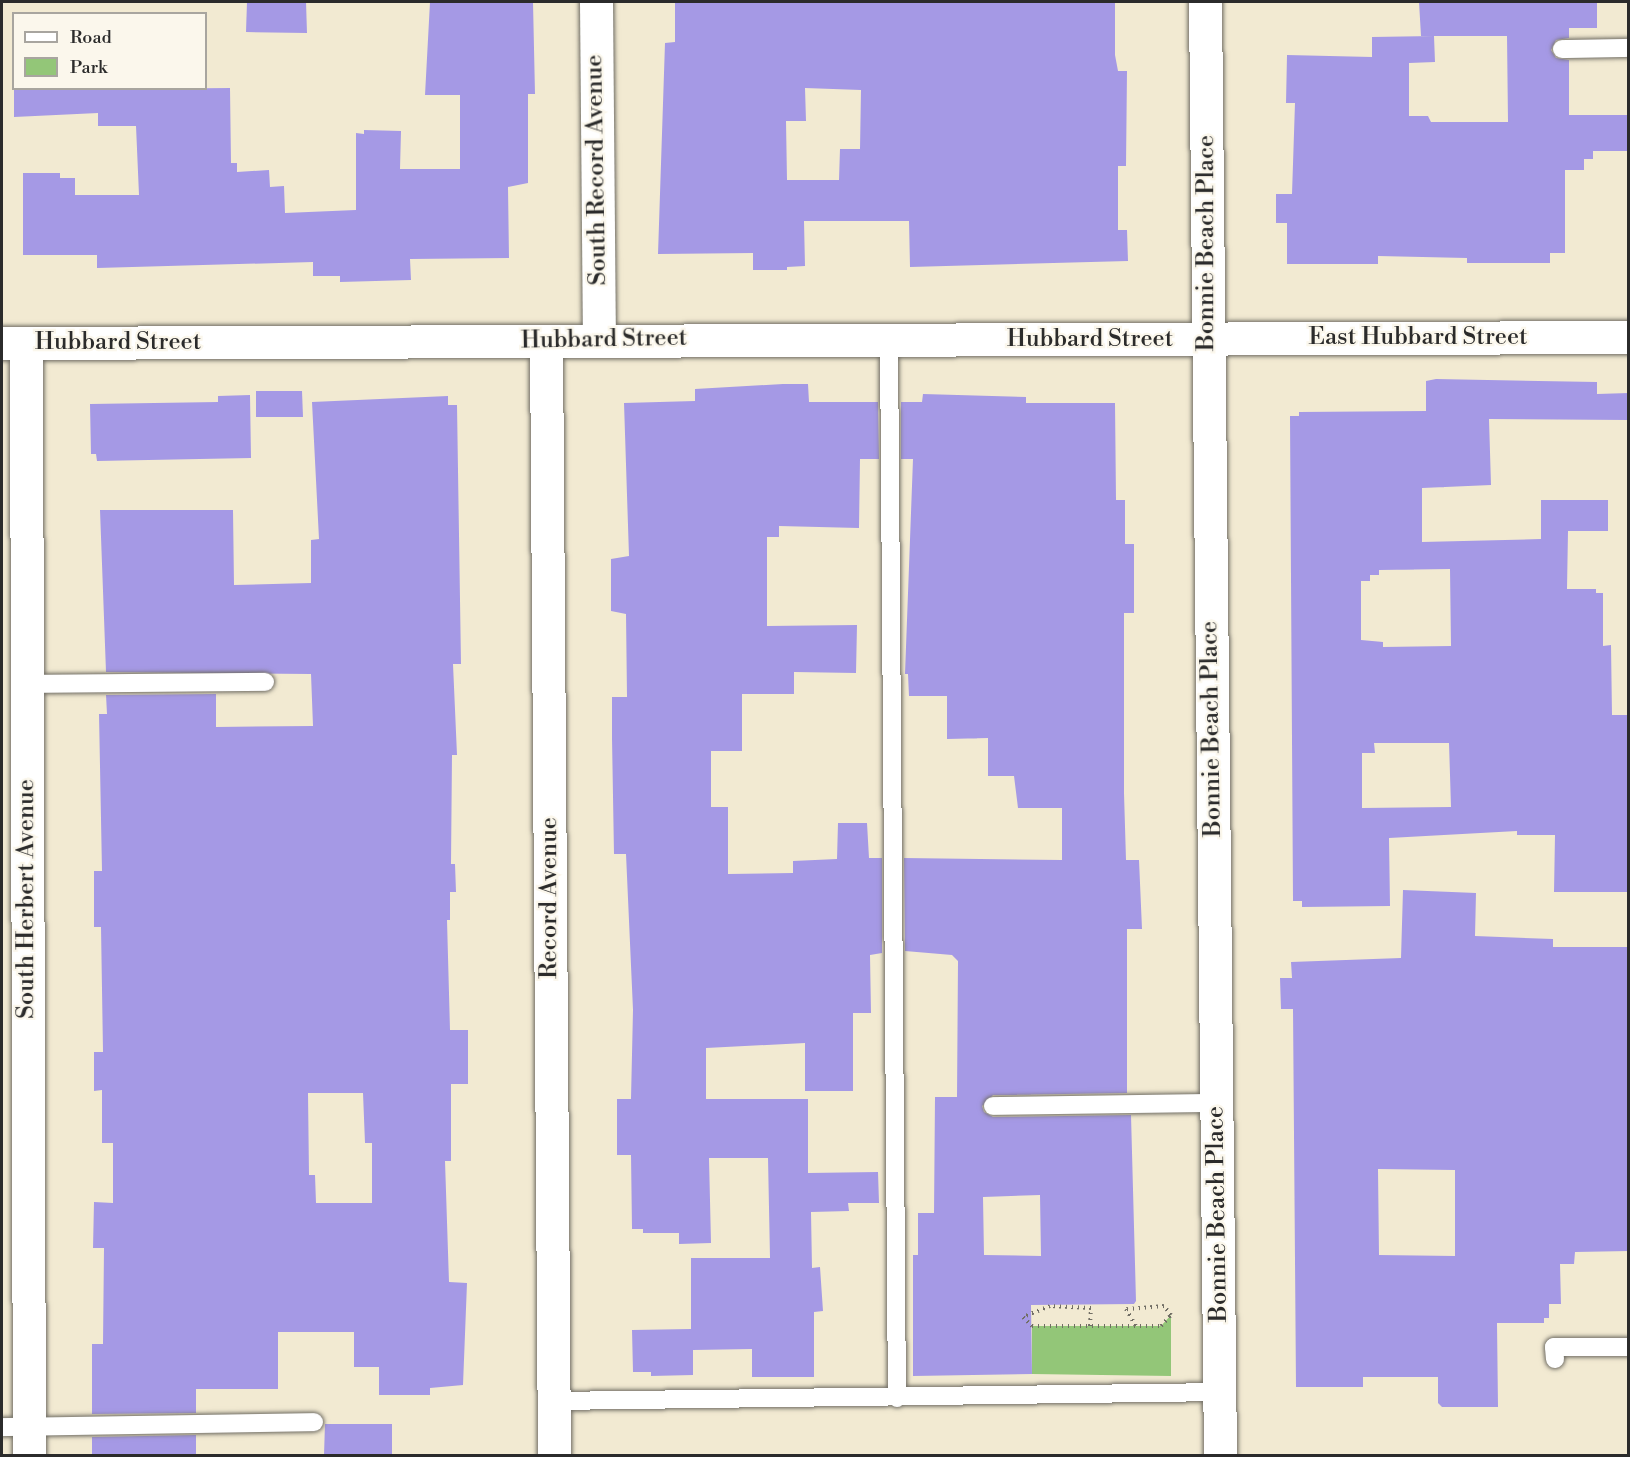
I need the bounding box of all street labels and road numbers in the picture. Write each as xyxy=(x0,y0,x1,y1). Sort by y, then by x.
street label: South Record Avenue xyxy=(581,54,613,286)
street label: Bonnie Beach Place xyxy=(1193,135,1221,351)
street label: Hubbard Street xyxy=(521,324,687,356)
street label: East Hubbard Street xyxy=(1308,324,1528,352)
street label: Hubbard Street xyxy=(1007,326,1173,354)
street label: Hubbard Street xyxy=(35,329,201,357)
street label: Bonnie Beach Place xyxy=(1196,621,1228,837)
street label: South Herbert Avenue xyxy=(13,779,41,1019)
street label: Record Avenue xyxy=(536,817,564,979)
street label: Bonnie Beach Place xyxy=(1202,1106,1234,1322)

